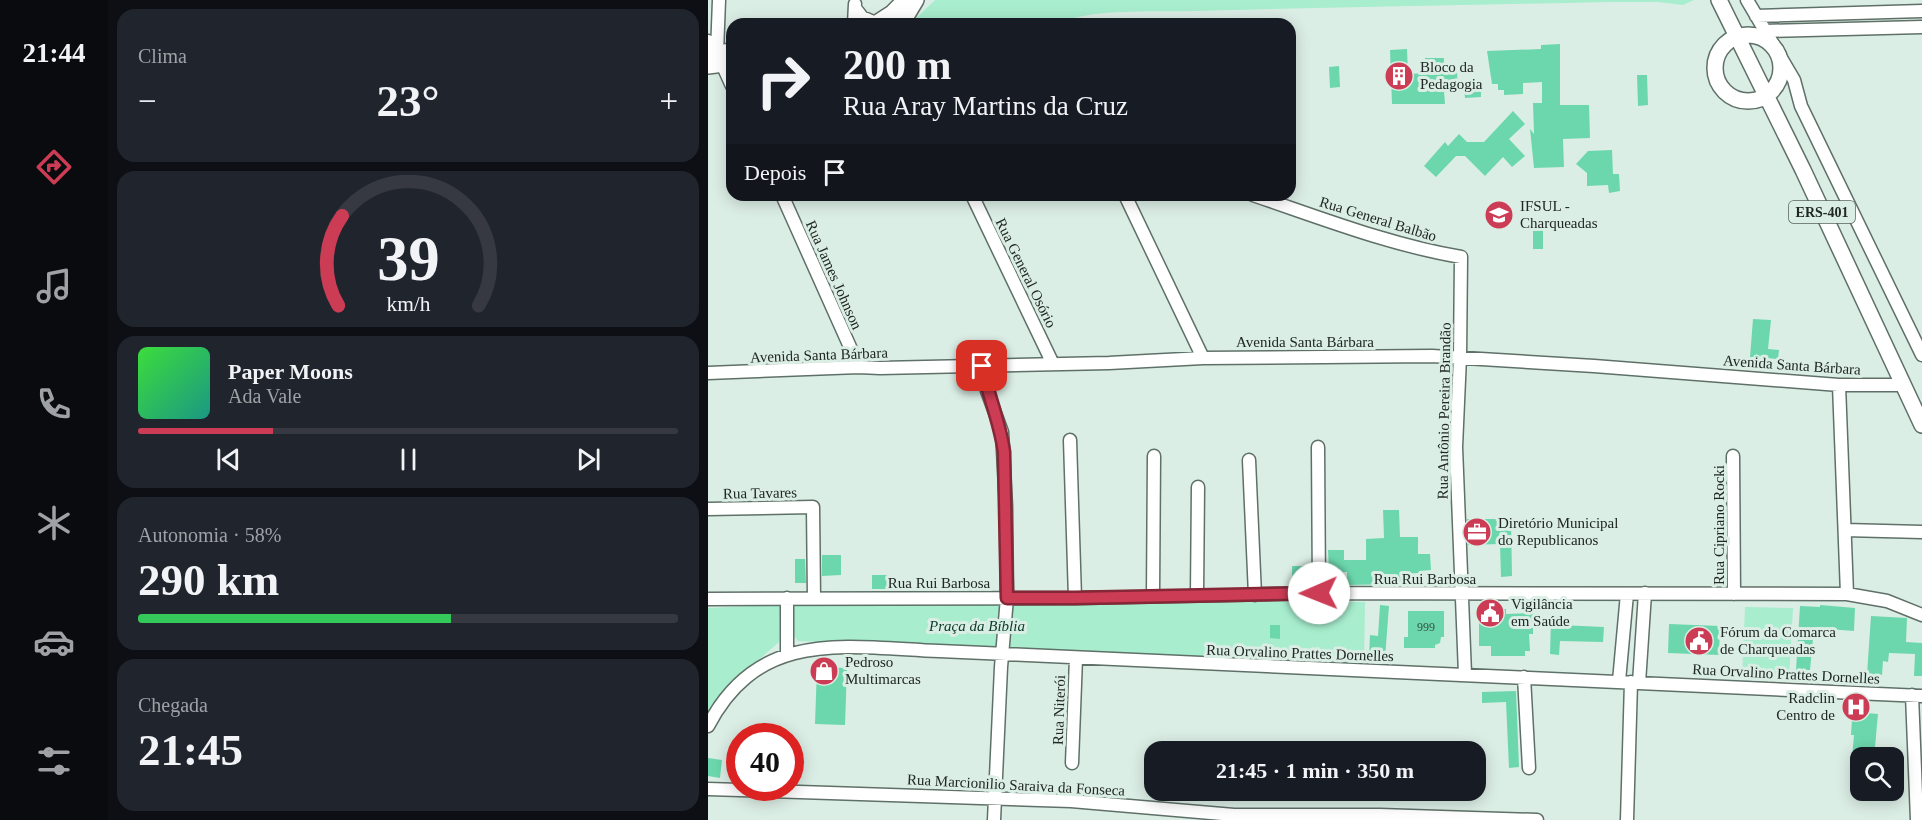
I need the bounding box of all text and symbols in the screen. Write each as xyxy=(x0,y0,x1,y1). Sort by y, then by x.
text: 21:44 xyxy=(23,38,86,68)
icon: right xyxy=(744,42,822,120)
text: 200 m xyxy=(843,42,952,88)
text: Clima xyxy=(138,45,187,67)
place label: Bloco da Pedagogia xyxy=(1420,59,1483,92)
building icon: Bloco da Pedagogia xyxy=(1383,60,1415,92)
text: 23° xyxy=(377,76,440,126)
text: − xyxy=(138,83,157,119)
text: + xyxy=(659,83,678,119)
text: Rua Aray Martins da Cruz xyxy=(843,91,1128,121)
icon: directions xyxy=(33,146,75,188)
icon: arrive xyxy=(818,156,851,189)
text: Depois xyxy=(744,160,806,185)
street label: Rua General Balbão xyxy=(1318,194,1438,244)
place label: IFSUL - Charqueadas xyxy=(1520,198,1598,231)
school or university icon: IFSUL - Charqueadas xyxy=(1483,199,1515,231)
road number: ERS-401 xyxy=(1789,201,1855,223)
street label: Rua General Osório xyxy=(993,216,1059,330)
street label: Rua James Johnson xyxy=(803,218,865,332)
text: 39 xyxy=(377,224,439,293)
icon: music xyxy=(33,265,75,307)
text: km/h xyxy=(386,292,430,316)
street label: Rua Antônio Pereira Brandão xyxy=(1434,322,1454,500)
street label: Avenida Santa Bárbara xyxy=(1236,334,1374,350)
pin xyxy=(956,340,1007,391)
street label: Avenida Santa Bárbara xyxy=(750,345,889,365)
icon: arrive xyxy=(965,349,998,382)
street label: Avenida Santa Bárbara xyxy=(1723,352,1862,378)
text: Paper Moons xyxy=(228,359,353,384)
icon: phone xyxy=(33,383,75,425)
text: Ada Vale xyxy=(228,385,302,407)
icon: previous xyxy=(212,443,245,476)
icon: pause xyxy=(392,443,425,476)
icon: next xyxy=(572,443,605,476)
street label: Rua Cipriano Rocki xyxy=(1711,465,1727,585)
street label: Rua Tavares xyxy=(723,484,797,502)
icon: climate xyxy=(33,502,75,544)
place label: Diretório Municipal do Republicanos xyxy=(1498,515,1618,548)
office icon: Diretório Municipal do Republicanos xyxy=(1461,516,1493,548)
text: Autonomia · 58% xyxy=(138,524,281,546)
text: 290 km xyxy=(138,555,279,605)
position arrow xyxy=(1287,561,1351,625)
street label: Rua Rui Barbosa xyxy=(1374,571,1477,587)
street label: Rua Rui Barbosa xyxy=(888,575,991,591)
place label: Vigilância em Saúde xyxy=(1511,596,1573,629)
public building icon: Vigilância em Saúde xyxy=(1474,597,1506,629)
park label: Praça da Bíblia xyxy=(928,618,1025,634)
house number: 999 xyxy=(1417,620,1435,634)
icon: car xyxy=(33,621,75,663)
place label: Fórum da Comarca de Charqueadas xyxy=(1720,624,1836,657)
public building icon: Fórum da Comarca de Charqueadas xyxy=(1683,625,1715,657)
street label: Rua Orvalino Prattes Dornelles xyxy=(1206,642,1394,664)
place label: Pedroso Multimarcas xyxy=(845,654,921,687)
shop icon: Pedroso Multimarcas xyxy=(808,655,840,687)
street label: Rua Orvalino Prattes Dornelles xyxy=(1692,661,1880,687)
street label: Rua Niterói xyxy=(1050,675,1068,745)
place label: Radclin Centro de xyxy=(1776,690,1835,723)
hospital icon: Radclin Centro de xyxy=(1840,691,1872,723)
text: Chegada xyxy=(138,694,208,716)
speed limit sign: 40 xyxy=(726,723,804,801)
text: 21:45 xyxy=(138,725,243,775)
icon: filters xyxy=(33,740,75,782)
map controls xyxy=(1850,747,1904,801)
button: search xyxy=(1850,747,1904,801)
text: 21:45 · 1 min · 350 m xyxy=(1216,758,1414,783)
street label: Rua Marcionilio Saraiva da Fonseca xyxy=(907,771,1126,799)

